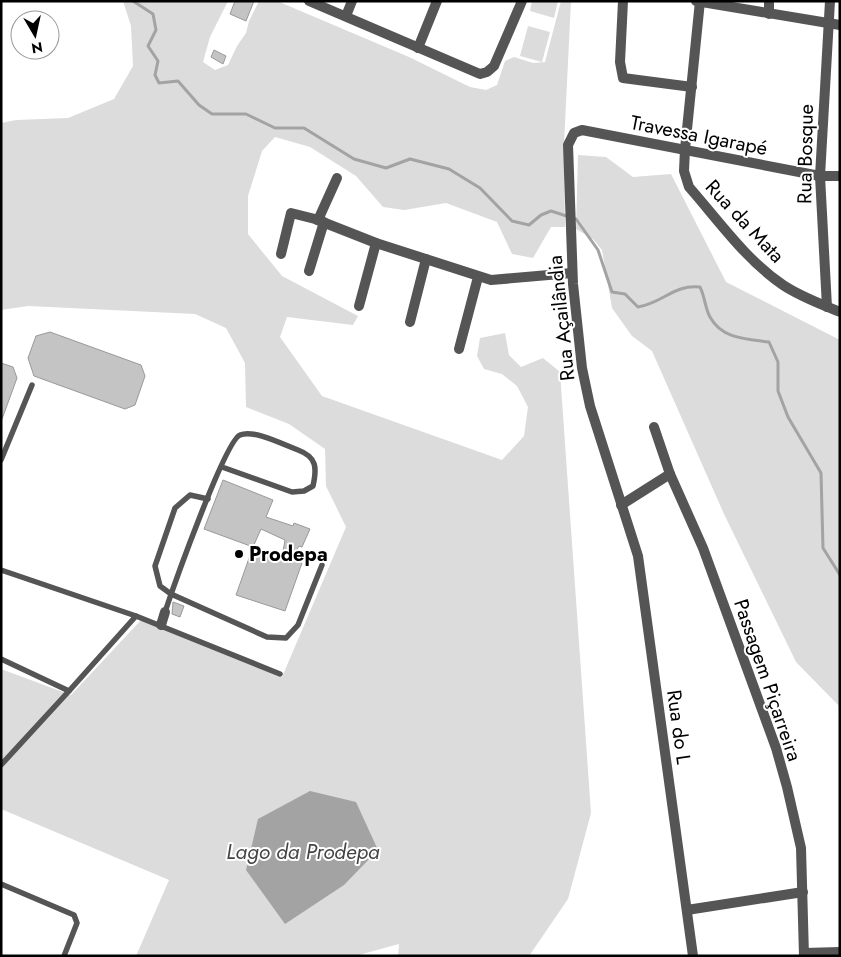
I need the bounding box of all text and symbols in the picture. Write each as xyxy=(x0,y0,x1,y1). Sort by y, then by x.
north arrow xyxy=(10,10,60,60)
text: N xyxy=(30,37,44,59)
street label: Rua Bosque xyxy=(790,104,821,204)
street label: Travessa Igarapé xyxy=(628,108,770,163)
street label: Rua da Mata xyxy=(698,173,791,269)
street label: Rua Açailândia xyxy=(540,254,582,382)
place label: Prodepa xyxy=(249,540,328,569)
marker: Prodepa xyxy=(233,548,245,560)
street label: Passagem Piçarreira xyxy=(726,595,809,765)
street label: Rua do L xyxy=(659,688,698,766)
water label: Lago da Prodepa xyxy=(226,837,380,867)

